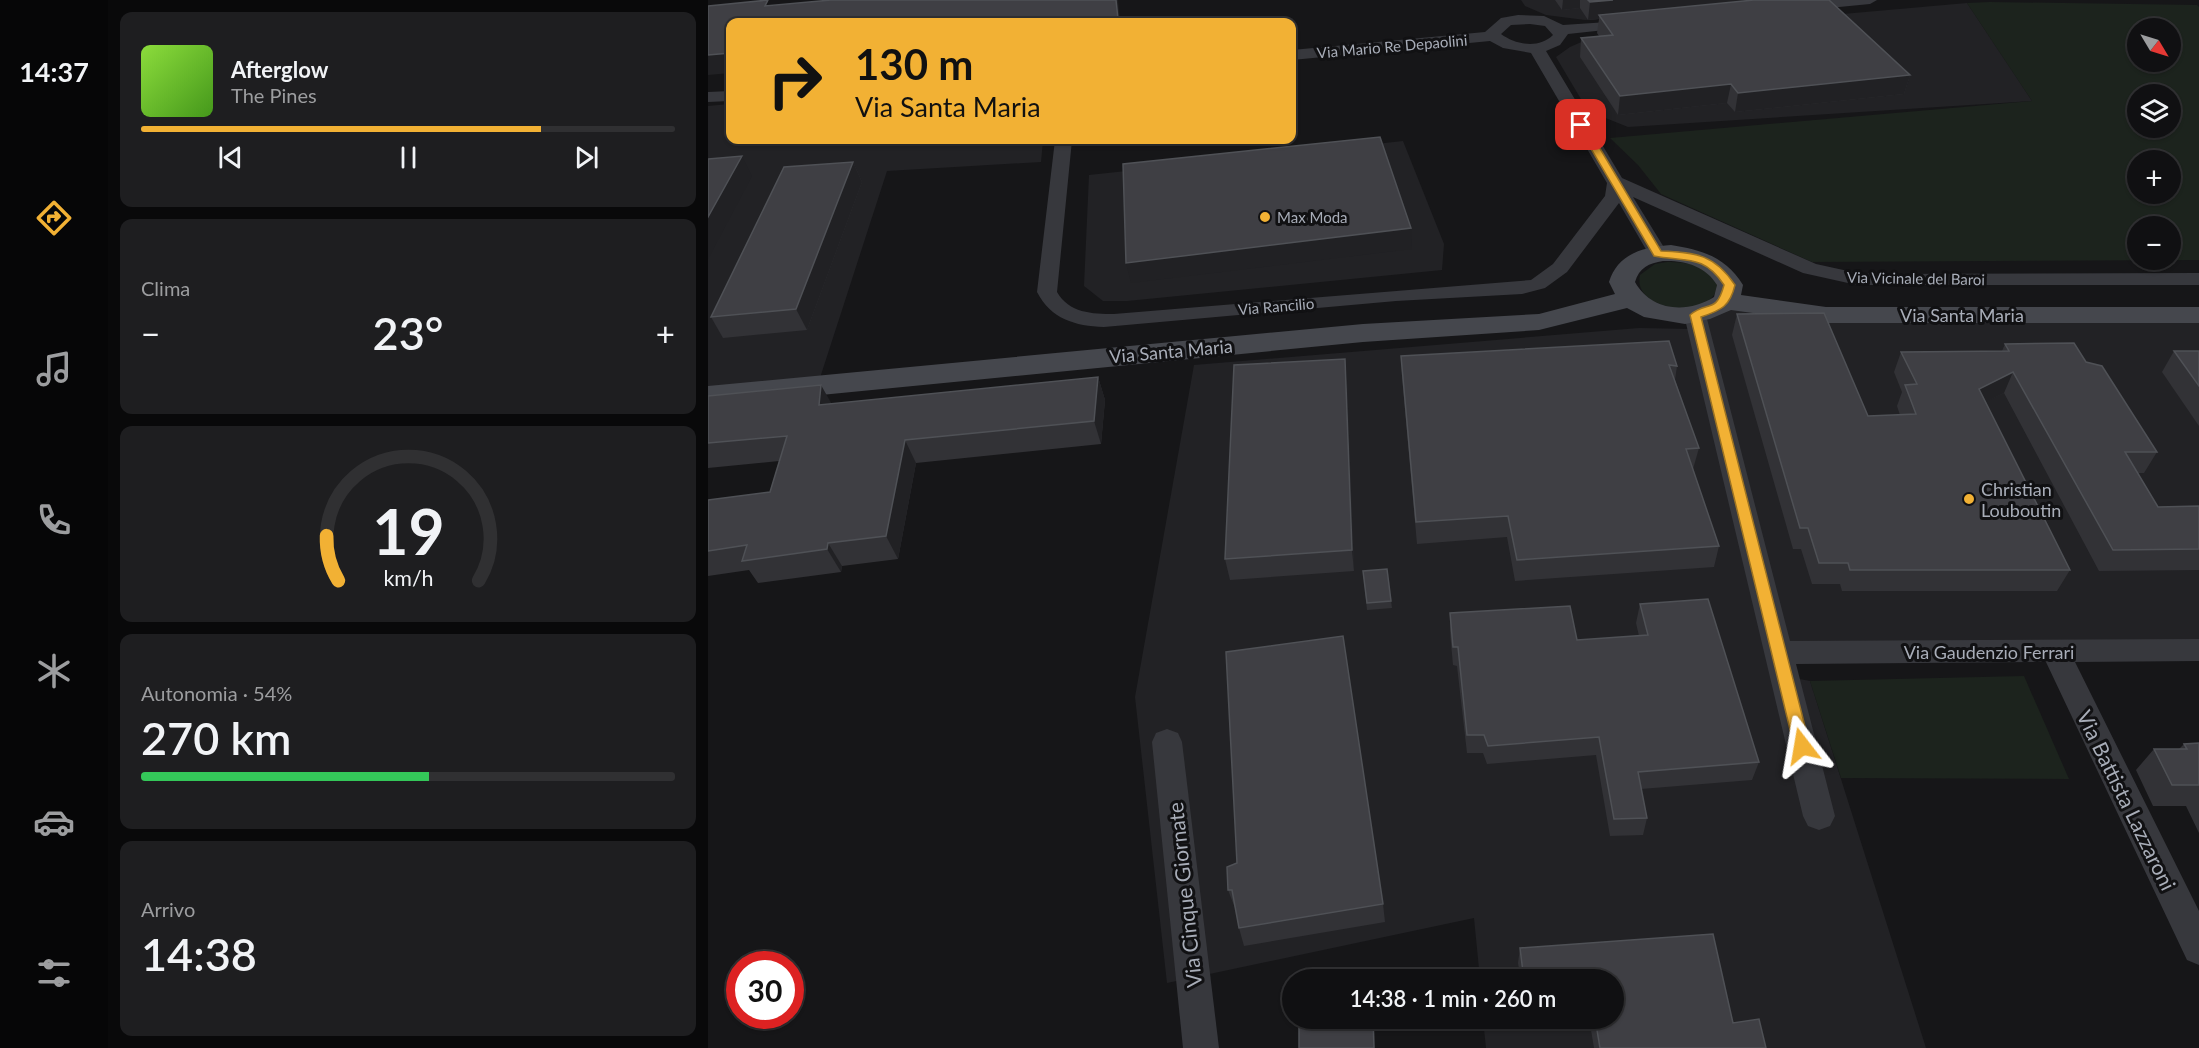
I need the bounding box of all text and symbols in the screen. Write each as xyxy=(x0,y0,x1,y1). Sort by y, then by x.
north arrow xyxy=(2127,18,2181,72)
map controls xyxy=(2127,18,2181,270)
street label: Via Mario Re Depaolini xyxy=(1316,30,1468,62)
text: 130 m xyxy=(855,39,973,89)
icon: right xyxy=(756,42,834,120)
text: 14:37 xyxy=(19,55,89,88)
text: Afterglow xyxy=(231,56,328,83)
text: The Pines xyxy=(231,83,317,107)
button: layers xyxy=(2127,84,2181,138)
text: Via Santa Maria xyxy=(855,90,1041,123)
pin xyxy=(1555,99,1606,150)
icon: arrive xyxy=(1564,108,1597,141)
icon: previous xyxy=(214,141,247,174)
icon: pause xyxy=(392,141,425,174)
icon: next xyxy=(570,141,603,174)
button: + xyxy=(2127,150,2181,204)
icon: directions xyxy=(33,197,75,239)
place label: Max Moda xyxy=(1277,208,1348,226)
marker: Max Moda xyxy=(1258,210,1272,224)
button: − xyxy=(2127,216,2181,270)
street label: Via Vicinale del Baroi xyxy=(1847,268,1985,288)
text: Clima xyxy=(141,276,190,300)
street label: Via Rancilio xyxy=(1237,294,1315,318)
street label: Via Santa Maria xyxy=(1900,304,2024,326)
text: 23° xyxy=(373,306,443,360)
text: − xyxy=(141,313,160,353)
text: + xyxy=(656,313,675,353)
street label: Via Santa Maria xyxy=(1108,335,1234,367)
icon: music xyxy=(33,348,75,390)
place label: Christian Louboutin xyxy=(1981,478,2061,521)
marker: Christian Louboutin xyxy=(1962,492,1976,506)
text: 19 xyxy=(372,493,444,568)
icon: phone xyxy=(33,499,75,541)
text: km/h xyxy=(383,565,433,591)
street label: Via Gaudenzio Ferrari xyxy=(1904,641,2074,663)
icon: climate xyxy=(33,650,75,692)
text: Autonomia · 54% xyxy=(141,681,292,705)
street label: Via Battista Lazzaroni xyxy=(2073,706,2181,894)
text: 270 km xyxy=(141,711,291,765)
position arrow xyxy=(1770,714,1834,778)
icon: car xyxy=(33,801,75,843)
street label: Via Cinque Giornate xyxy=(1162,801,1206,989)
text: Arrivo xyxy=(141,897,195,921)
text: 14:38 xyxy=(141,927,257,981)
speed limit sign: 30 xyxy=(726,951,804,1029)
icon: filters xyxy=(33,952,75,994)
text: 14:38 · 1 min · 260 m xyxy=(1350,985,1556,1012)

